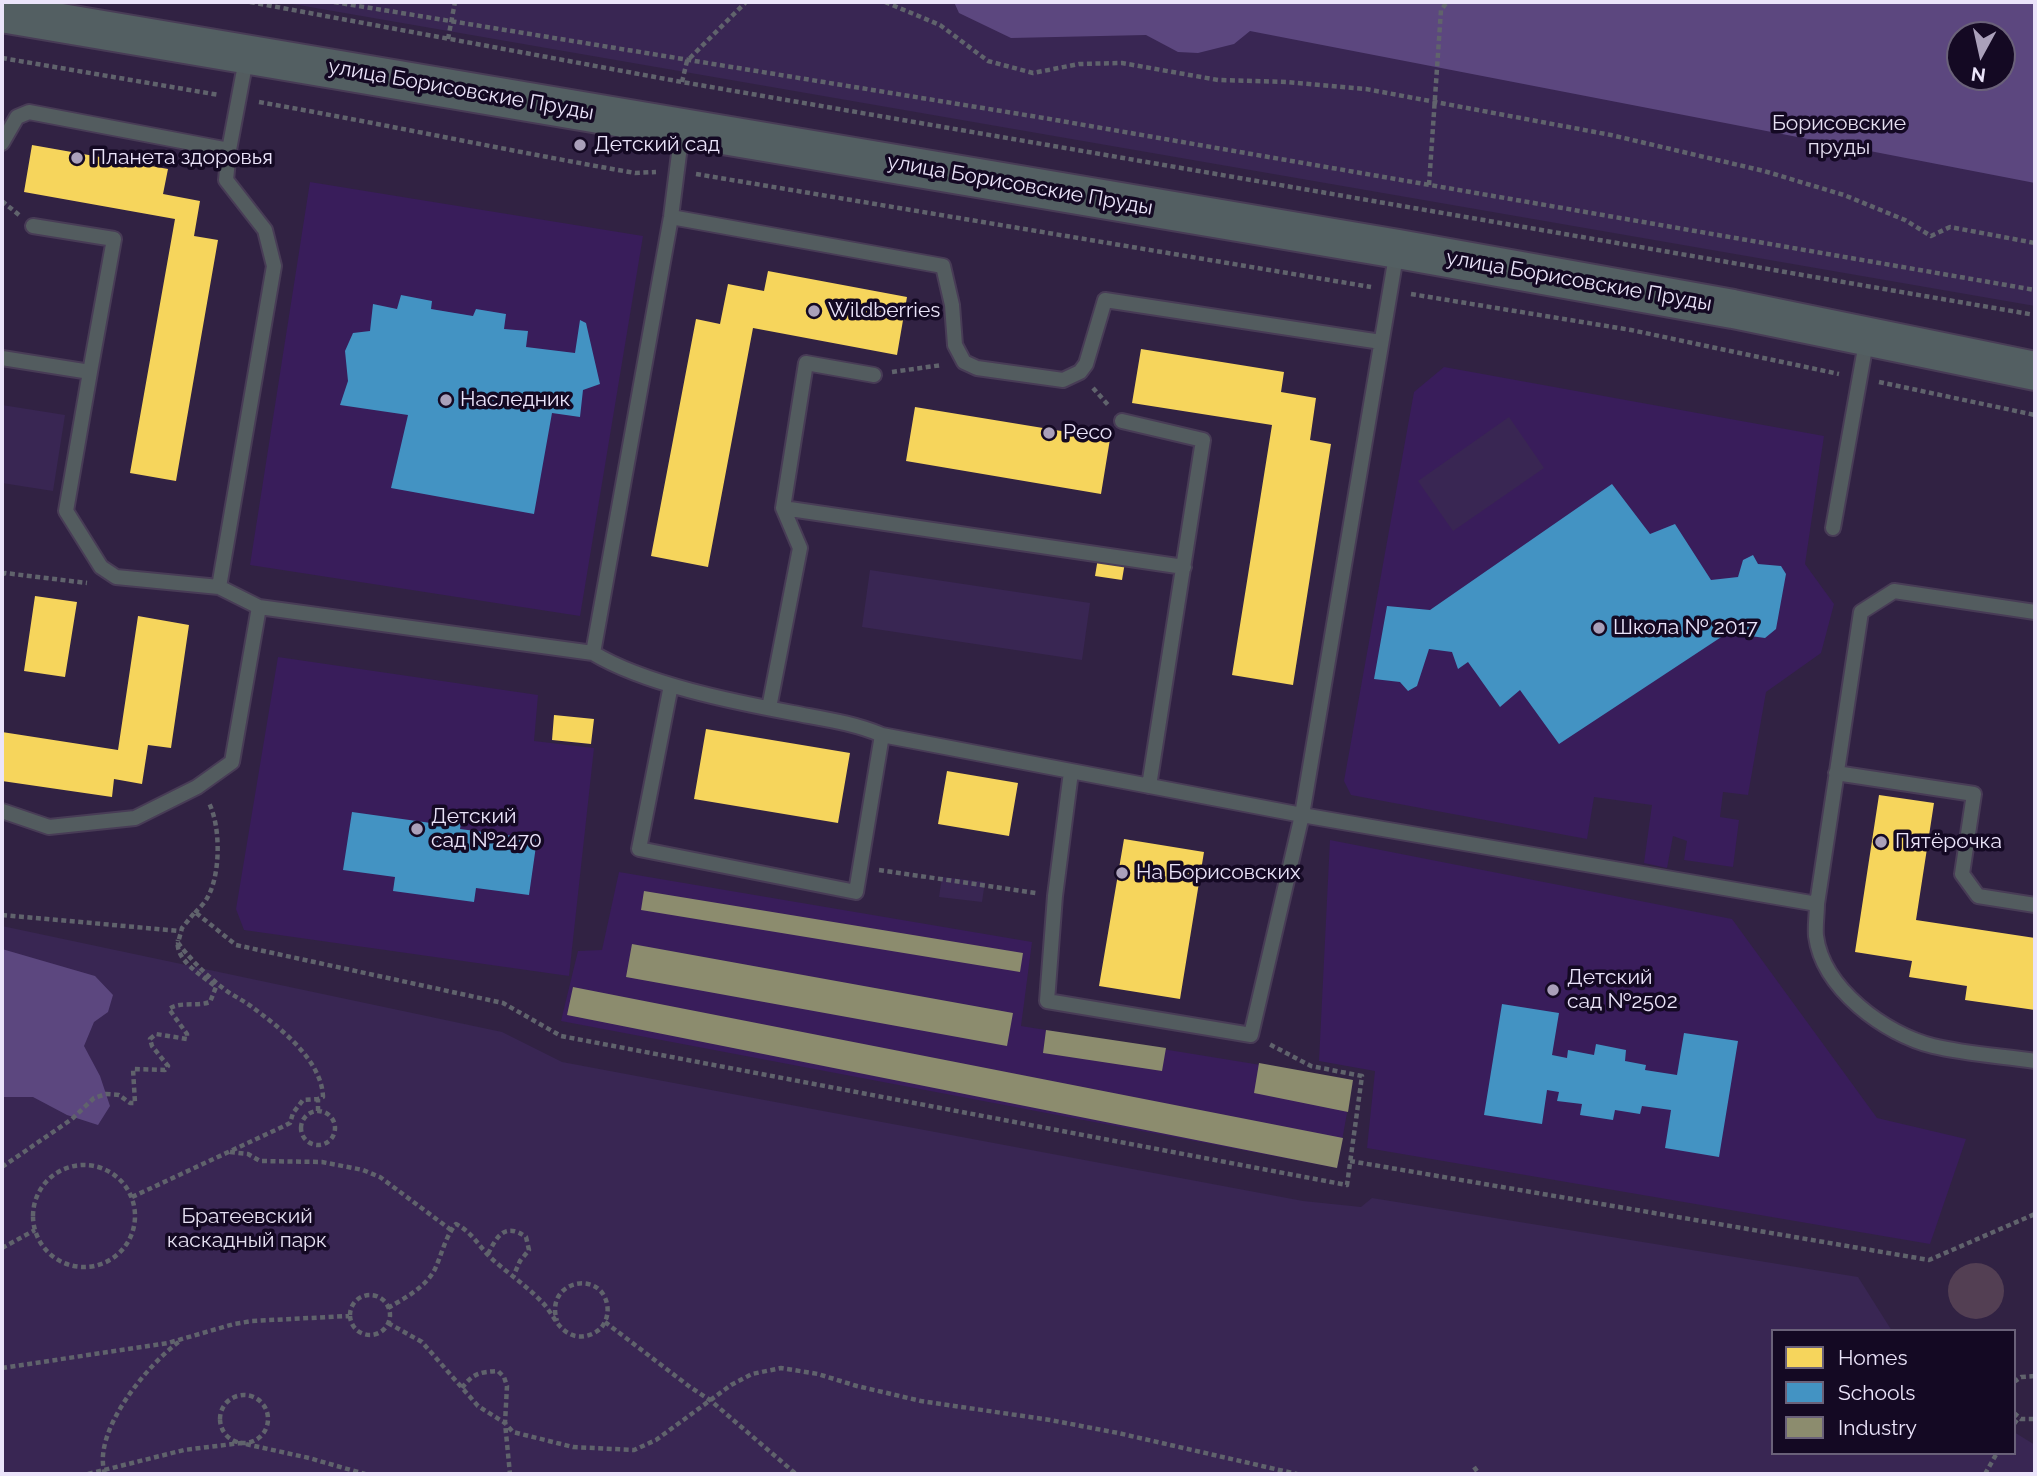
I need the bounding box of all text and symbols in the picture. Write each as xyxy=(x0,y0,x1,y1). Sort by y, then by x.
north arrow xyxy=(1946,21,2016,91)
street label: улица Борисовские Пруды xyxy=(326,54,596,126)
text: N xyxy=(1970,63,1987,87)
park label: Борисовские пруды xyxy=(1772,111,1906,161)
place label: Детский сад xyxy=(594,132,720,158)
marker: Детский сад xyxy=(572,137,588,153)
place label: Планета здоровья xyxy=(91,145,273,171)
street label: улица Борисовские Пруды xyxy=(885,149,1155,221)
marker: Планета здоровья xyxy=(69,150,85,166)
street label: улица Борисовские Пруды xyxy=(1444,245,1714,317)
place label: Wildberries xyxy=(828,298,940,324)
marker: Wildberries xyxy=(806,303,822,319)
place label: Наследник xyxy=(460,387,570,413)
marker: Наследник xyxy=(438,392,454,408)
place label: Ресо xyxy=(1063,420,1112,446)
marker: Ресо xyxy=(1041,425,1057,441)
place label: Школа № 2017 xyxy=(1613,615,1758,641)
marker: Школа № 2017 xyxy=(1591,620,1607,636)
place label: Детский сад №2470 xyxy=(431,804,542,854)
marker: Детский сад №2470 xyxy=(409,821,425,837)
place label: Пятёрочка xyxy=(1895,829,2002,855)
marker: Пятёрочка xyxy=(1873,834,1889,850)
place label: На Борисовских xyxy=(1136,860,1300,886)
marker: На Борисовских xyxy=(1114,865,1130,881)
place label: Детский сад №2502 xyxy=(1567,965,1678,1015)
marker: Детский сад №2502 xyxy=(1545,982,1561,998)
park label: Братеевский каскадный парк xyxy=(167,1204,327,1254)
legend xyxy=(1771,1329,2016,1455)
text: Homes xyxy=(1838,1345,1908,1370)
text: Schools xyxy=(1838,1380,1915,1405)
text: Industry xyxy=(1838,1415,1917,1440)

